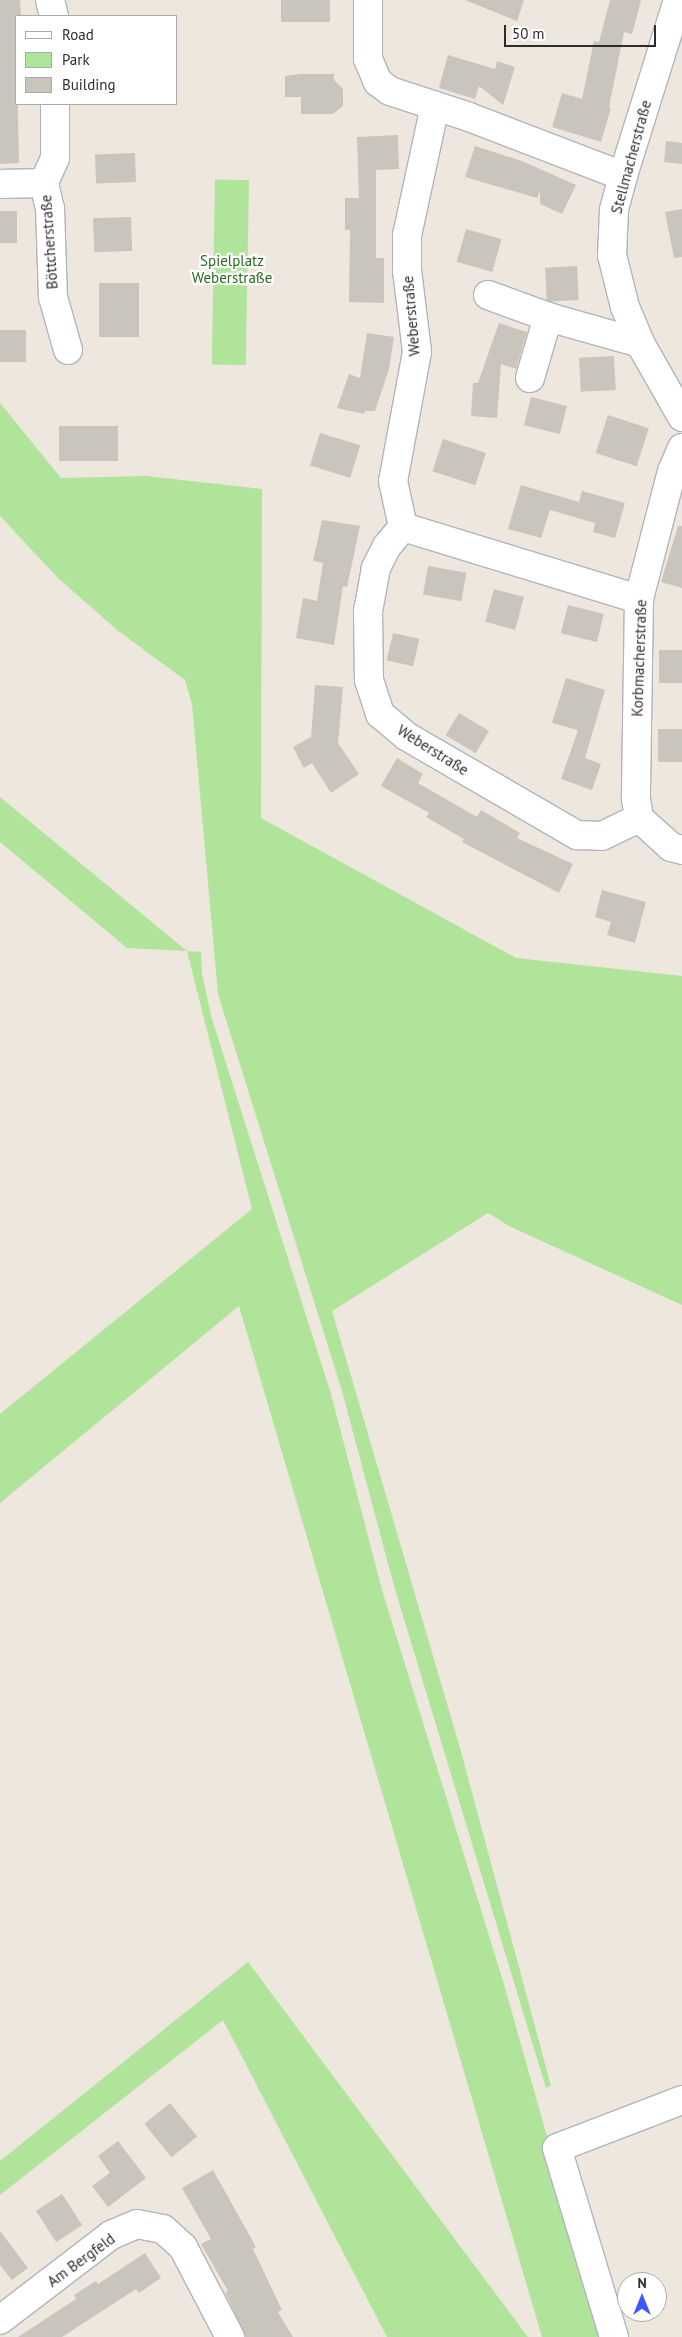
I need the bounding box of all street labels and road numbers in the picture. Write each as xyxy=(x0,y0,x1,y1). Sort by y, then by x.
street label: Stellmacherstraße xyxy=(607,98,655,216)
street label: Böttcherstraße xyxy=(37,194,61,290)
street label: Weberstraße xyxy=(399,275,423,357)
street label: Korbmacherstraße xyxy=(628,599,650,717)
street label: Weberstraße xyxy=(394,721,472,779)
street label: Am Bergfeld xyxy=(44,2229,118,2291)

